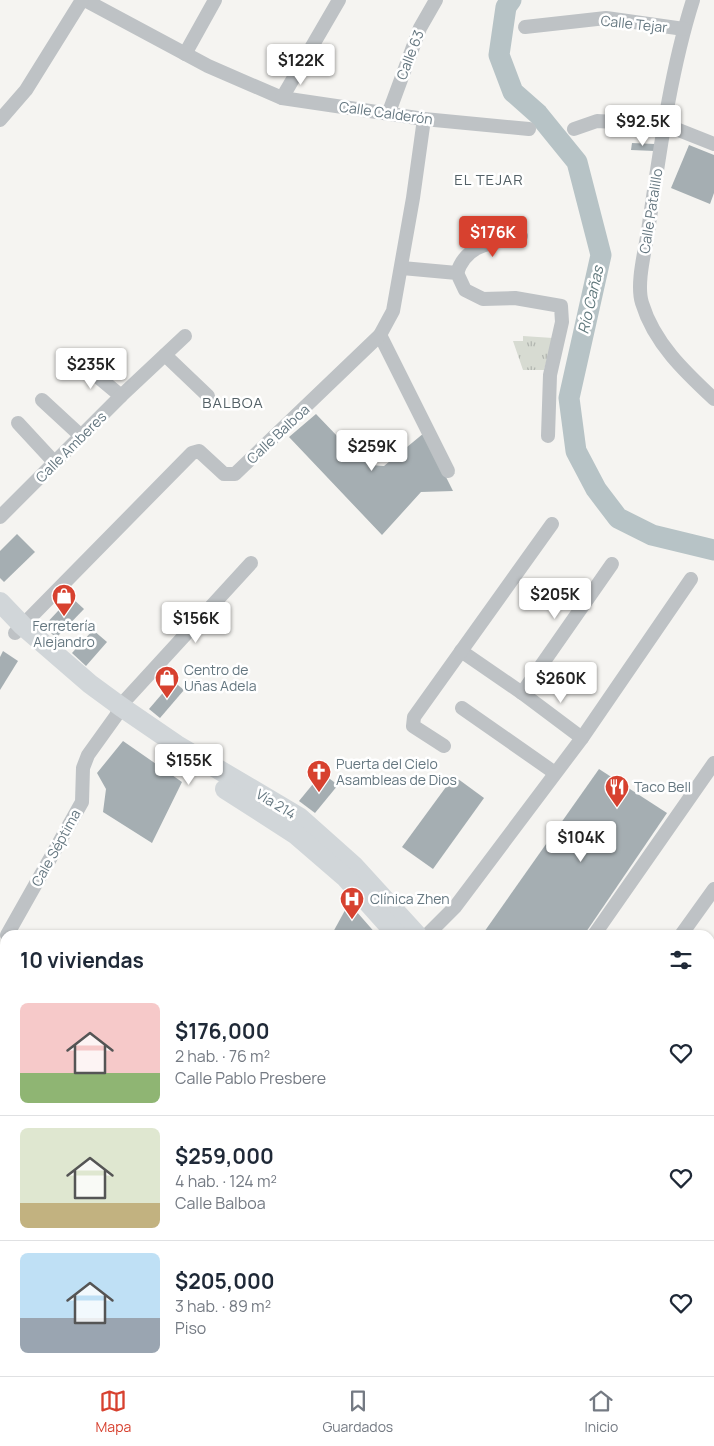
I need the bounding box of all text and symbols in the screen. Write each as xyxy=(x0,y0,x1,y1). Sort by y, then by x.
street label: Calle Tejar xyxy=(600,11,668,36)
street label: Calle 63 xyxy=(391,27,428,82)
pin: $122K xyxy=(266,44,336,86)
text: $122K xyxy=(278,49,324,71)
street label: Calle Calderón xyxy=(338,97,434,128)
pin: $92.5K xyxy=(602,104,684,147)
text: $92.5K xyxy=(616,110,670,132)
street label: Calle Patalillo xyxy=(634,167,667,255)
district label: EL TEJAR xyxy=(454,169,524,190)
pin: $176K xyxy=(458,216,528,258)
text: $176K xyxy=(470,221,516,243)
water label: Río Cañas xyxy=(573,263,609,336)
pin: $235K xyxy=(56,348,126,390)
text: $235K xyxy=(67,353,115,375)
district label: BALBOA xyxy=(202,392,264,413)
street label: Calle Balboa xyxy=(242,400,313,468)
street label: Calle Amberes xyxy=(31,407,110,486)
pin: $259K xyxy=(337,430,407,472)
text: $259K xyxy=(347,435,397,457)
pin: $205K xyxy=(520,578,590,620)
shop icon: Ferretería Alejandro xyxy=(51,583,77,617)
text: $205K xyxy=(530,583,580,605)
pin: $156K xyxy=(161,602,231,644)
text: $156K xyxy=(173,607,219,629)
place label: Ferretería Alejandro xyxy=(33,616,95,651)
place label: Centro de Uñas Adela xyxy=(184,660,256,695)
pin: $260K xyxy=(526,662,596,704)
shop icon: Centro de Uñas Adela xyxy=(154,665,180,699)
text: $260K xyxy=(536,667,586,689)
pin: $155K xyxy=(154,744,224,786)
text: $155K xyxy=(166,749,212,771)
place label: Puerta del Cielo Asambleas de Dios xyxy=(336,754,457,789)
church icon: Puerta del Cielo Asambleas de Dios xyxy=(306,759,332,793)
restaurant icon: Taco Bell xyxy=(604,774,630,808)
place label: Taco Bell xyxy=(634,777,691,796)
street label: Vía 214 xyxy=(253,784,300,823)
street label: Cale Séptima xyxy=(27,806,85,890)
pin: $104K xyxy=(546,820,616,863)
text: $104K xyxy=(557,826,605,848)
hospital icon: Clínica Zhen xyxy=(339,886,365,920)
place label: Clínica Zhen xyxy=(370,889,450,908)
text: 10 viviendas xyxy=(20,946,144,974)
icon: filters xyxy=(667,946,695,974)
text: $176,000 xyxy=(175,1017,269,1045)
icon: home xyxy=(60,1023,120,1083)
icon: heart xyxy=(667,1039,695,1067)
text: 2 hab. · 76 m² xyxy=(175,1045,270,1067)
text: Calle Pablo Presbere xyxy=(175,1067,326,1089)
text: $259,000 xyxy=(175,1142,274,1170)
icon: home xyxy=(60,1148,120,1208)
icon: heart xyxy=(667,1164,695,1192)
text: 4 hab. · 124 m² xyxy=(175,1170,277,1192)
text: Calle Balboa xyxy=(175,1192,266,1214)
text: $205,000 xyxy=(175,1267,275,1295)
icon: home xyxy=(60,1273,120,1333)
icon: heart xyxy=(667,1289,695,1317)
text: 3 hab. · 89 m² xyxy=(175,1295,271,1317)
text: Piso xyxy=(175,1317,206,1339)
tab: Mapa xyxy=(96,1387,131,1436)
tab: Guardados xyxy=(322,1387,393,1436)
tab: Inicio xyxy=(584,1387,618,1436)

